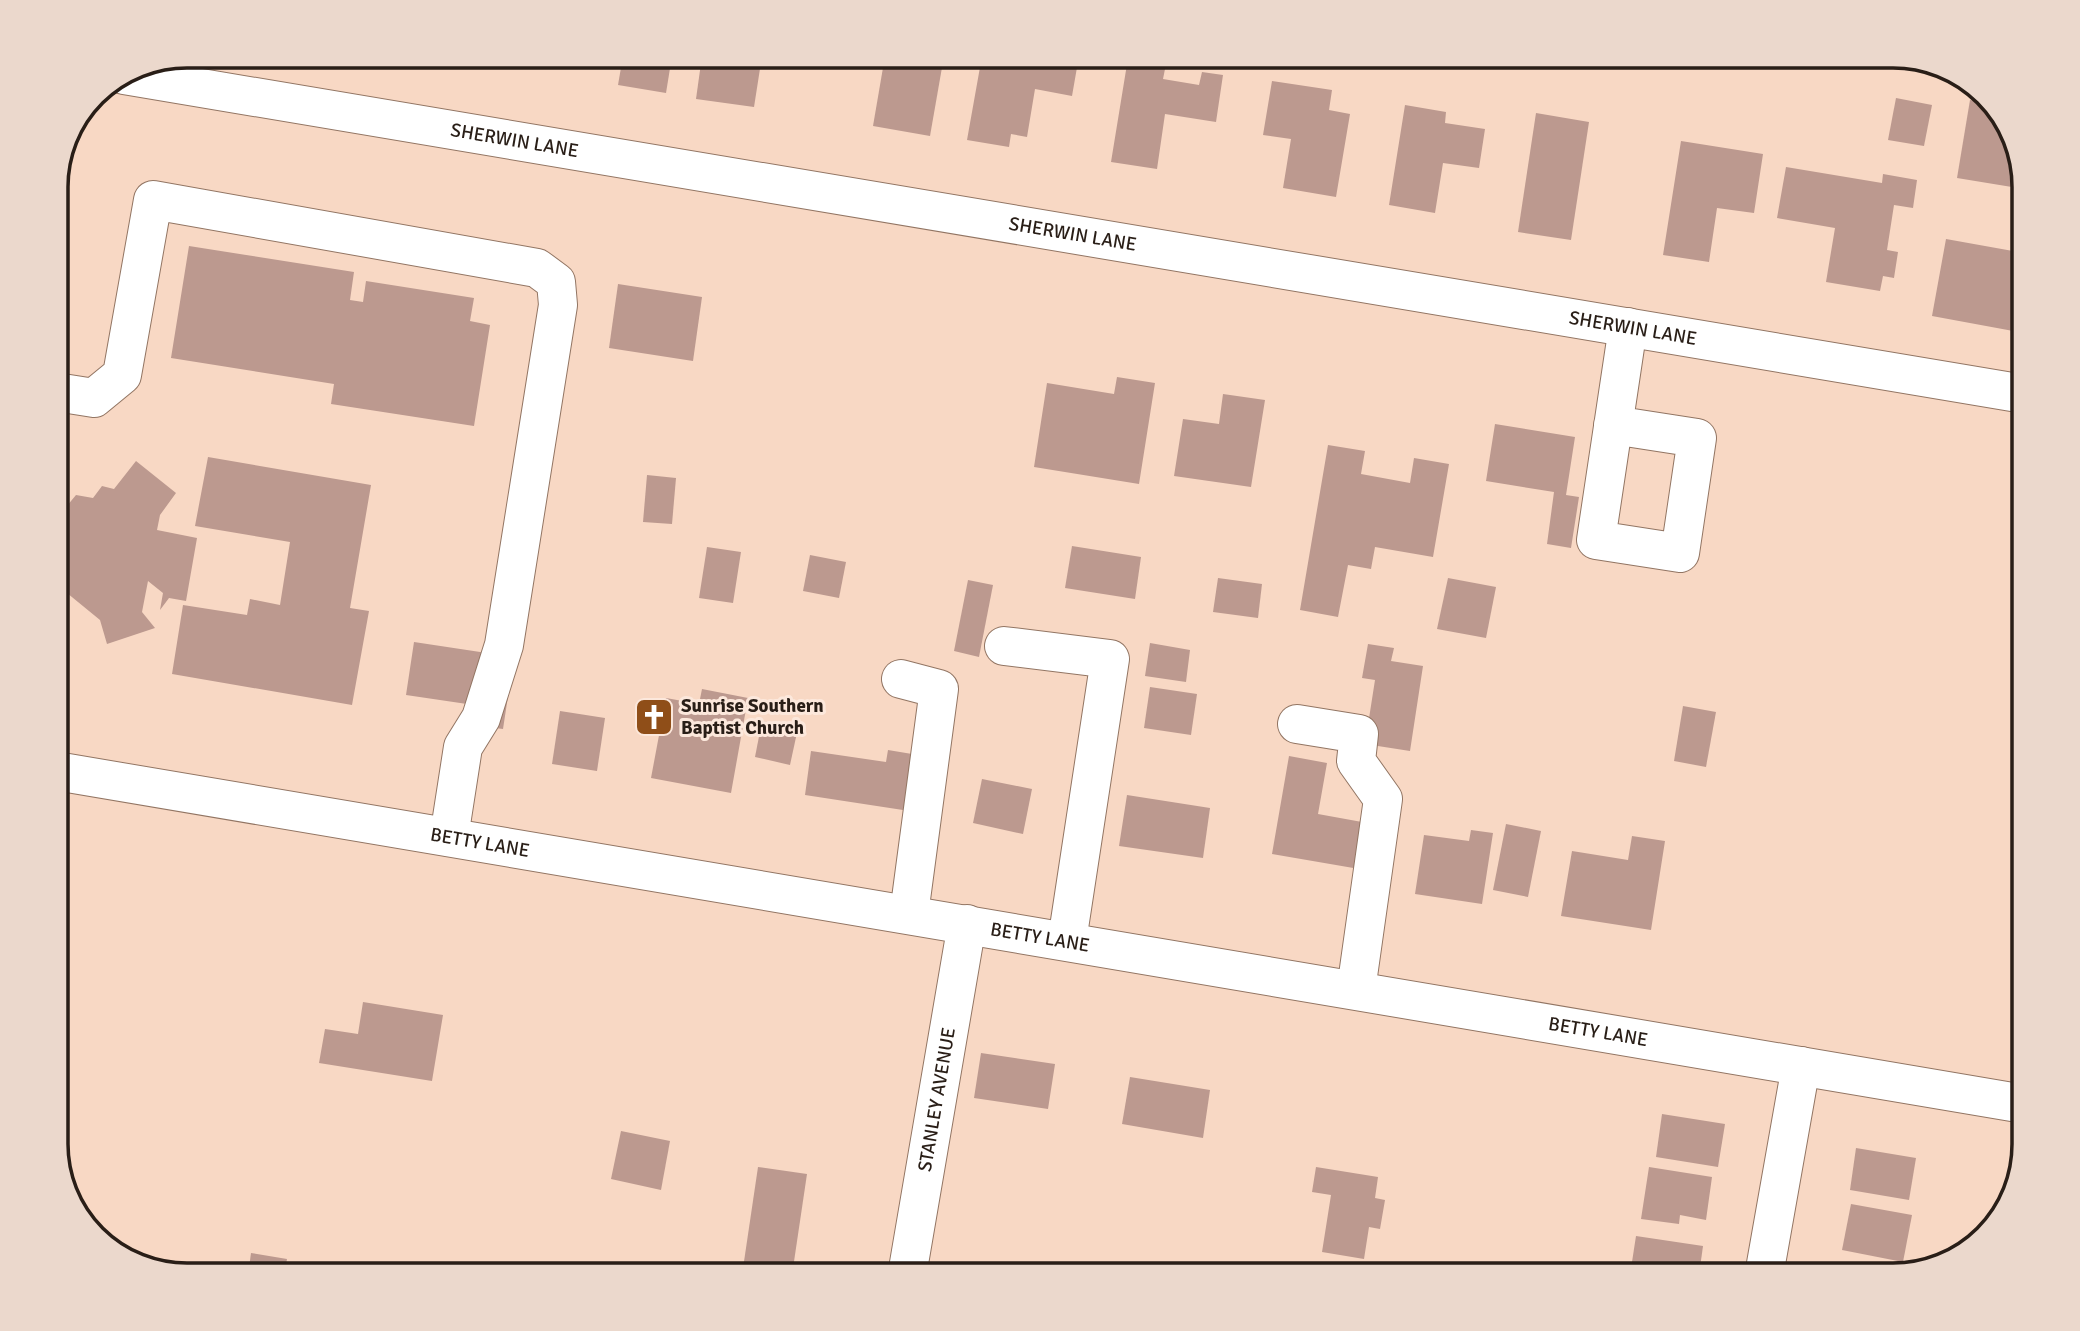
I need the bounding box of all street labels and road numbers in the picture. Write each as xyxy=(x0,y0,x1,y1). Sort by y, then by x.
street label: SHERWIN LANE xyxy=(449,118,580,163)
street label: SHERWIN LANE xyxy=(1007,212,1138,257)
street label: SHERWIN LANE xyxy=(1567,306,1699,351)
street label: BETTY LANE xyxy=(428,823,531,863)
street label: BETTY LANE xyxy=(989,917,1091,958)
street label: BETTY LANE xyxy=(1547,1012,1650,1052)
street label: STANLEY AVENUE xyxy=(913,1026,961,1173)

